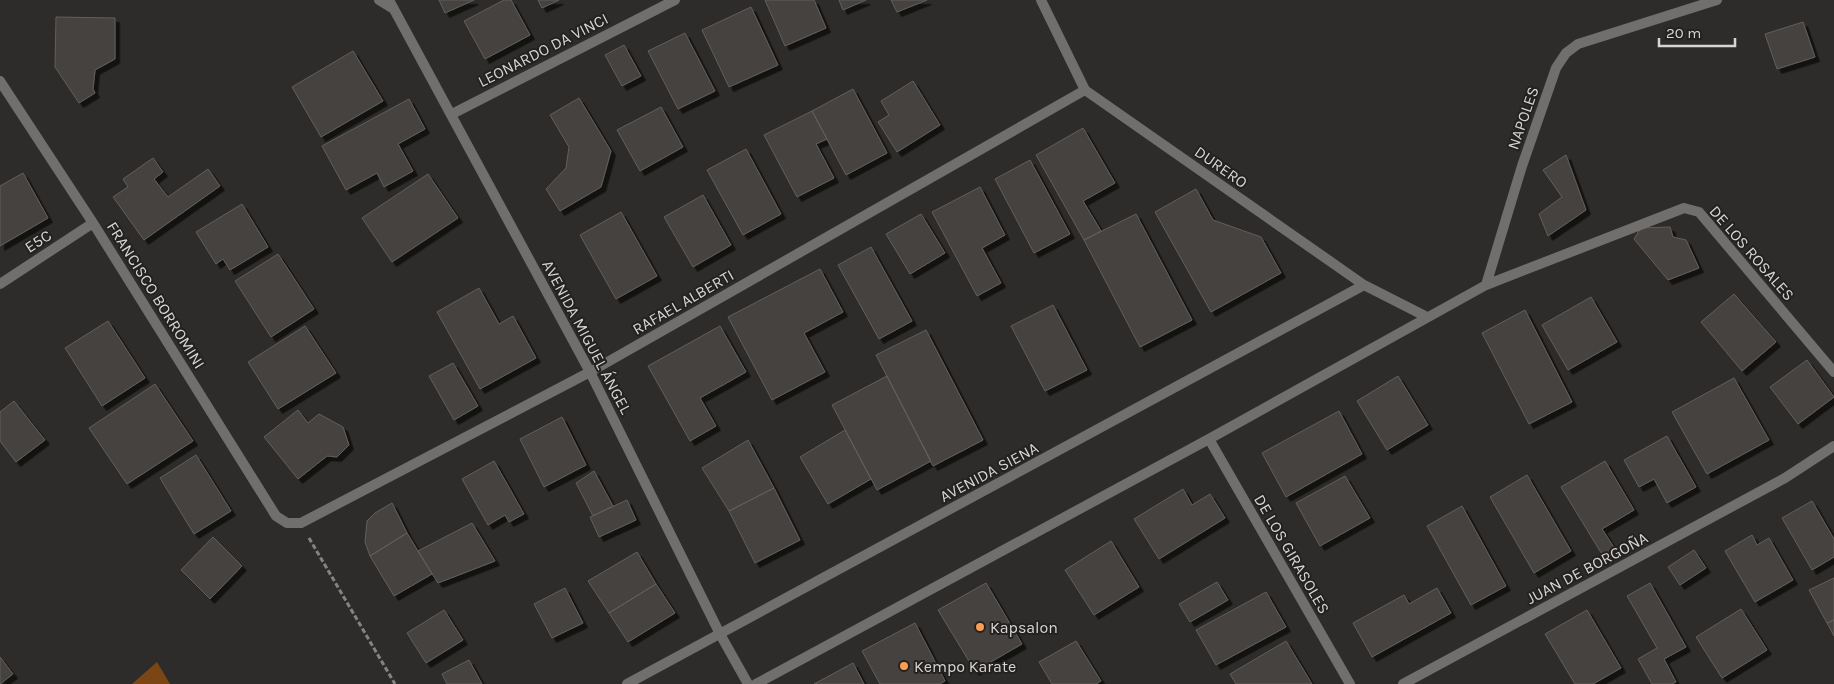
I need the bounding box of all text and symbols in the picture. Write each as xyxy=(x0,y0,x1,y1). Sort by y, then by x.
street label: LEONARDO DA VINCI xyxy=(475,9,611,91)
scale bar xyxy=(1659,15,1735,47)
text: 20 m xyxy=(1666,24,1701,42)
street label: NAPOLES xyxy=(1503,84,1543,152)
street label: DURERO xyxy=(1191,142,1251,192)
street label: DE LOS ROSALES xyxy=(1706,202,1798,304)
street label: FRANCISCO BORROMINI xyxy=(103,218,209,372)
street label: E5C xyxy=(21,225,55,257)
street label: AVENIDA MIGUEL ÁNGEL xyxy=(538,257,636,418)
street label: RAFAEL ALBERTI xyxy=(629,265,737,339)
street label: AVENIDA SIENA xyxy=(936,438,1042,506)
street label: DE LOS GIRASOLES xyxy=(1250,491,1334,617)
street label: JUAN DE BORGOÑA xyxy=(1523,528,1651,608)
place label: Kapsalon xyxy=(990,618,1058,637)
marker: Kapsalon xyxy=(974,621,986,633)
place label: Kempo Karate xyxy=(914,657,1016,676)
marker: Kempo Karate xyxy=(898,660,910,672)

